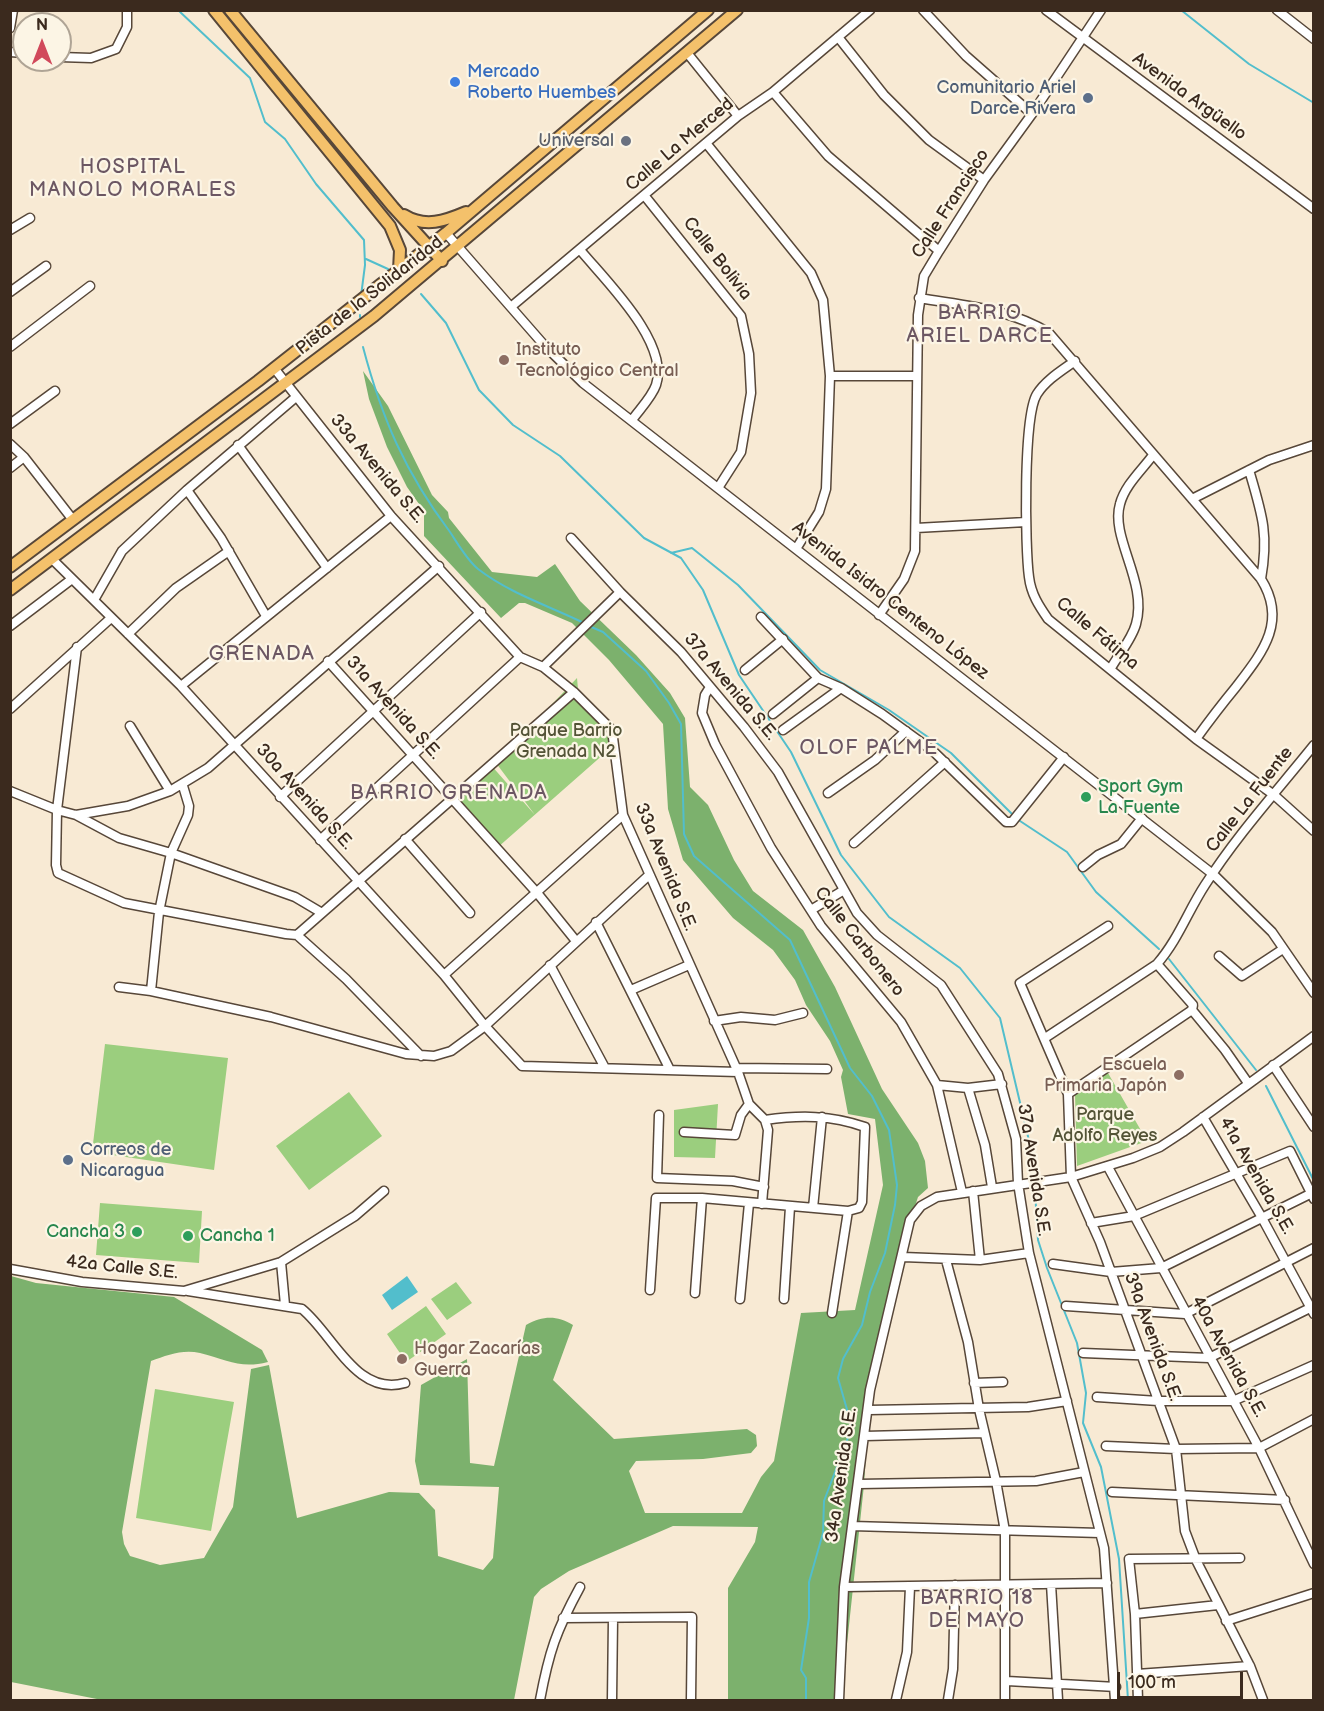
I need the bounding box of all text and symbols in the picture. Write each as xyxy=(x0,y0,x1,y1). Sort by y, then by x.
north arrow xyxy=(12,12,72,72)
text: N xyxy=(36,16,48,35)
street label: Avenida Argüello xyxy=(1128,48,1250,146)
place label: Mercado Roberto Huembes xyxy=(467,61,616,104)
marker: Mercado Roberto Huembes xyxy=(448,75,462,89)
place label: Comunitario Ariel Darce Rivera xyxy=(936,77,1076,119)
marker: Comunitario Ariel Darce Rivera xyxy=(1081,91,1095,105)
street label: Calle La Merced xyxy=(622,94,738,196)
place label: Universal xyxy=(538,130,614,152)
marker: Universal xyxy=(619,134,633,148)
street label: Calle Francisco xyxy=(908,145,994,263)
district label: HOSPITAL MANOLO MORALES xyxy=(29,156,237,203)
street label: Calle Bolivia xyxy=(678,213,756,305)
street label: Pista de la Solidaridad xyxy=(292,232,448,360)
district label: BARRIO ARIEL DARCE xyxy=(906,302,1054,349)
place label: Instituto Tecnológico Central xyxy=(516,339,678,382)
marker: Instituto Tecnológico Central xyxy=(497,353,511,367)
street label: 33a Avenida S.E. xyxy=(325,410,429,528)
street label: Avenida Isidro Centeno López xyxy=(787,517,993,685)
street label: Calle Fátima xyxy=(1051,593,1143,675)
street label: 37a Avenida S.E. xyxy=(679,629,781,745)
district label: GRENADA xyxy=(209,643,315,667)
street label: 31a Avenida S.E. xyxy=(341,652,445,764)
park label: Parque Barrio Grenada N2 xyxy=(510,720,622,762)
district label: OLOF PALME xyxy=(799,737,939,761)
street label: 30a Avenida S.E. xyxy=(251,739,357,855)
street label: Calle La Fuente xyxy=(1202,743,1298,857)
place label: Sport Gym La Fuente xyxy=(1098,776,1183,818)
district label: BARRIO GRENADA xyxy=(350,782,548,806)
marker: Sport Gym La Fuente xyxy=(1079,790,1093,804)
street label: 33a Avenida S.E. xyxy=(630,800,700,934)
street label: Calle Carbonero xyxy=(809,883,909,1001)
place label: Escuela Primaria Japón xyxy=(1044,1054,1167,1096)
marker: Escuela Primaria Japón xyxy=(1172,1068,1186,1082)
street label: 37a Avenida S.E. xyxy=(1012,1102,1054,1238)
park label: Parque Adolfo Reyes xyxy=(1052,1104,1158,1146)
street label: 41a Avenida S.E. xyxy=(1214,1114,1298,1238)
place label: Correos de Nicaragua xyxy=(80,1139,171,1182)
marker: Correos de Nicaragua xyxy=(61,1153,75,1167)
place label: Cancha 3 xyxy=(46,1221,125,1243)
marker: Cancha 3 xyxy=(130,1225,144,1239)
place label: Cancha 1 xyxy=(200,1225,275,1247)
marker: Cancha 1 xyxy=(181,1229,195,1243)
street label: 42a Calle S.E. xyxy=(65,1251,179,1285)
street label: 39a Avenida S.E. xyxy=(1119,1270,1185,1404)
street label: 40a Avenida S.E. xyxy=(1186,1293,1270,1421)
place label: Hogar Zacarías Guerra xyxy=(414,1338,540,1380)
marker: Hogar Zacarías Guerra xyxy=(395,1352,409,1366)
street label: 34a Avenida S.E. xyxy=(822,1406,862,1544)
district label: BARRIO 18 DE MAYO xyxy=(920,1587,1034,1634)
scale bar xyxy=(1120,1660,1246,1698)
text: 100 m xyxy=(1128,1672,1176,1693)

